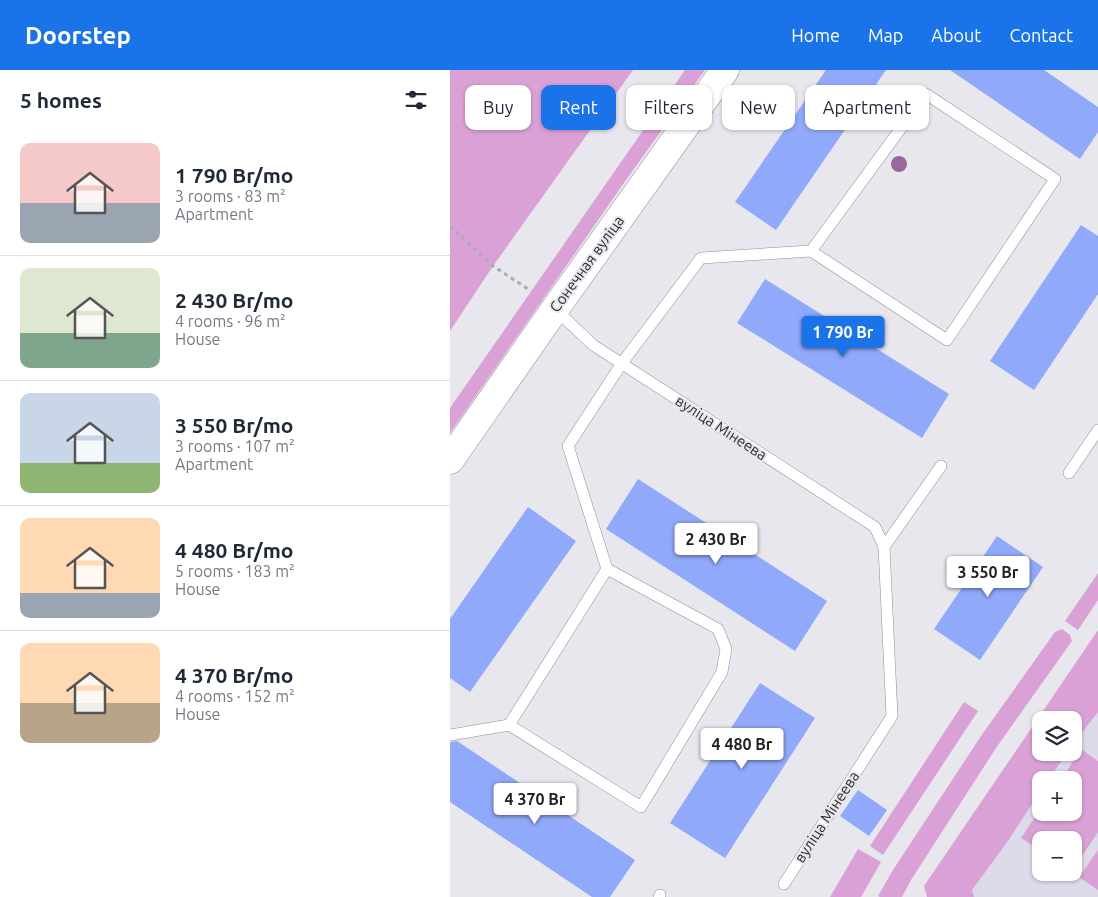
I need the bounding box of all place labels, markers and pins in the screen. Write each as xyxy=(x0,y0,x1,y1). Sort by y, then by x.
pin: 1 790 Br xyxy=(791,316,895,358)
pin: 2 430 Br xyxy=(664,522,768,565)
pin: 3 550 Br xyxy=(936,556,1040,598)
pin: 4 480 Br xyxy=(690,728,794,770)
pin: 4 370 Br xyxy=(483,782,587,825)

